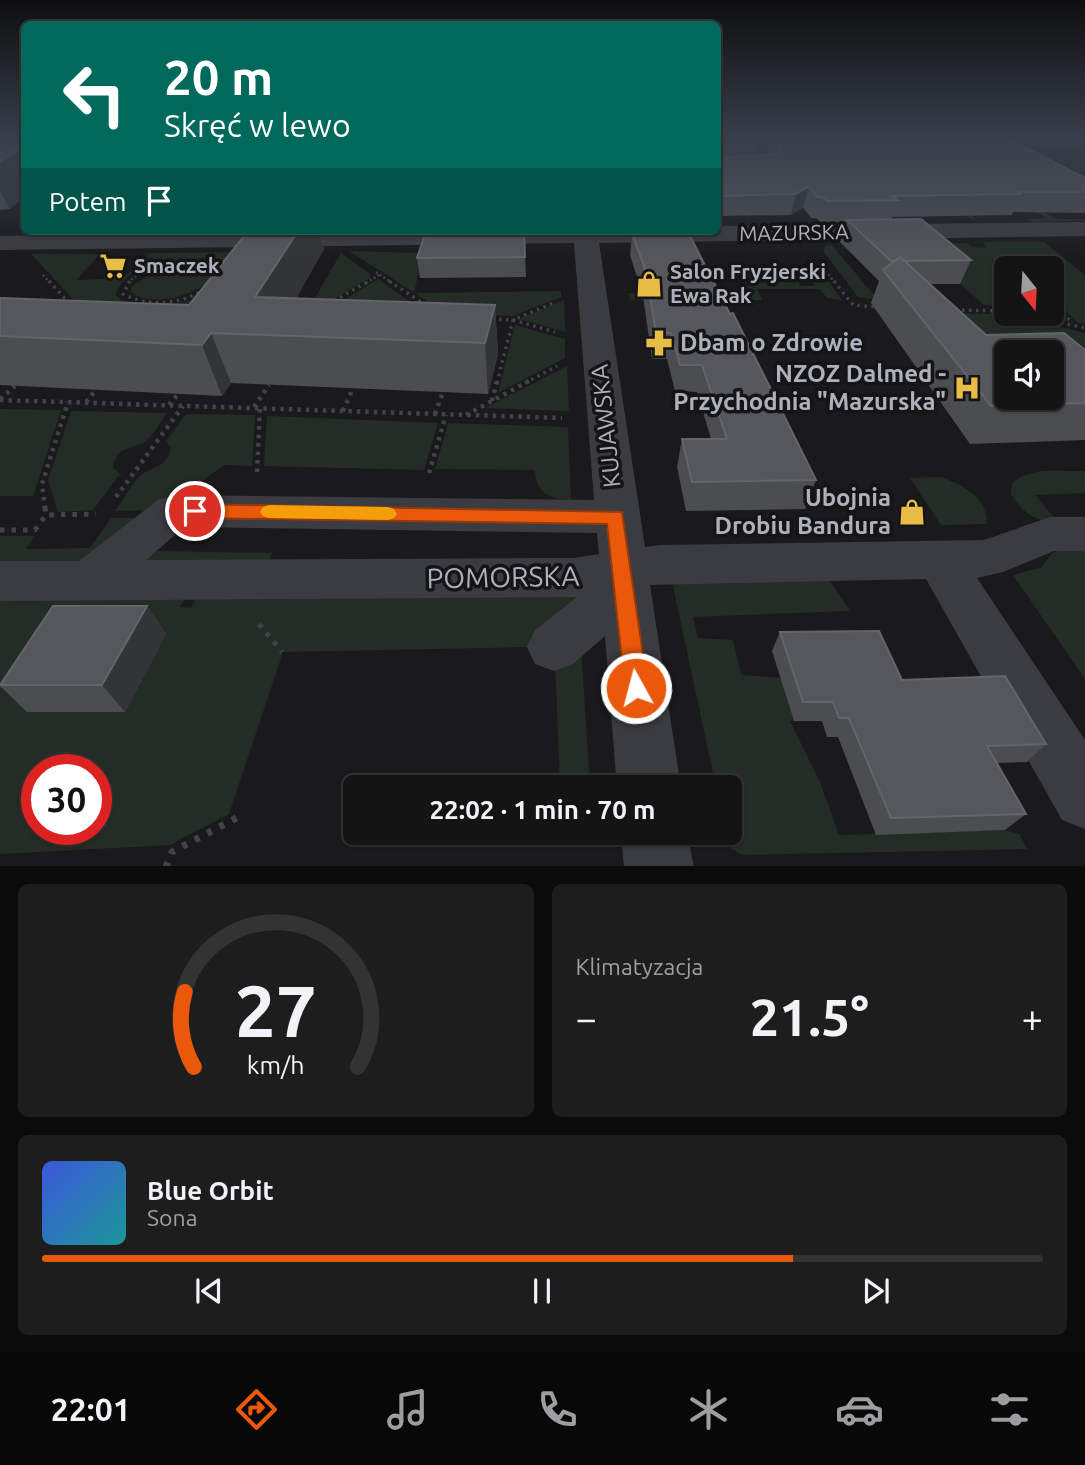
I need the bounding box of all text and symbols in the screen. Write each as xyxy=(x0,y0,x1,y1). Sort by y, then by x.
icon: left xyxy=(49,49,140,140)
text: 20 m xyxy=(164,49,273,104)
text: Skręć w lewo xyxy=(164,107,351,143)
icon: arrive xyxy=(140,182,178,220)
text: Potem xyxy=(49,187,126,216)
street label: MAZURSKA xyxy=(739,219,849,245)
supermarket icon: Smaczek xyxy=(98,251,128,281)
place label: Smaczek xyxy=(134,253,220,277)
north arrow xyxy=(994,256,1064,326)
map controls xyxy=(994,256,1064,410)
place label: Salon Fryzjerski Ewa Rak xyxy=(670,259,826,307)
shop icon: Salon Fryzjerski Ewa Rak xyxy=(634,269,664,299)
pharmacy icon: Dbam o Zdrowie xyxy=(644,328,674,358)
place label: Dbam o Zdrowie xyxy=(680,329,863,356)
button: sound xyxy=(994,340,1064,410)
place label: NZOZ Dalmed - Przychodnia "Mazurska" xyxy=(673,360,946,415)
street label: KUJAWSKA xyxy=(586,363,625,489)
hospital icon: NZOZ Dalmed - Przychodnia "Mazurska" xyxy=(952,373,982,403)
pin xyxy=(165,481,225,541)
place label: Ubojnia Drobiu Bandura xyxy=(714,484,891,539)
icon: arrive xyxy=(176,492,214,530)
shop icon: Ubojnia Drobiu Bandura xyxy=(897,497,927,527)
street label: POMORSKA xyxy=(426,560,580,593)
position arrow xyxy=(599,651,673,725)
speed limit sign: 30 xyxy=(21,754,112,845)
text: 22:02 · 1 min · 70 m xyxy=(429,795,656,824)
text: Klimatyzacja xyxy=(576,954,703,979)
text: 27 xyxy=(235,969,317,1051)
text: 21.5° xyxy=(750,988,869,1046)
text: − xyxy=(576,997,597,1039)
text: + xyxy=(1022,997,1043,1039)
text: km/h xyxy=(247,1050,305,1078)
text: Blue Orbit xyxy=(147,1176,274,1205)
text: Sona xyxy=(147,1205,197,1230)
icon: previous xyxy=(190,1272,228,1310)
icon: pause xyxy=(523,1272,561,1310)
icon: next xyxy=(857,1272,895,1310)
icon: directions xyxy=(232,1385,281,1434)
icon: music xyxy=(383,1385,432,1434)
icon: phone xyxy=(533,1385,582,1434)
icon: climate xyxy=(684,1385,733,1434)
icon: car xyxy=(835,1385,884,1434)
icon: filters xyxy=(985,1385,1034,1434)
text: 22:01 xyxy=(51,1391,131,1427)

